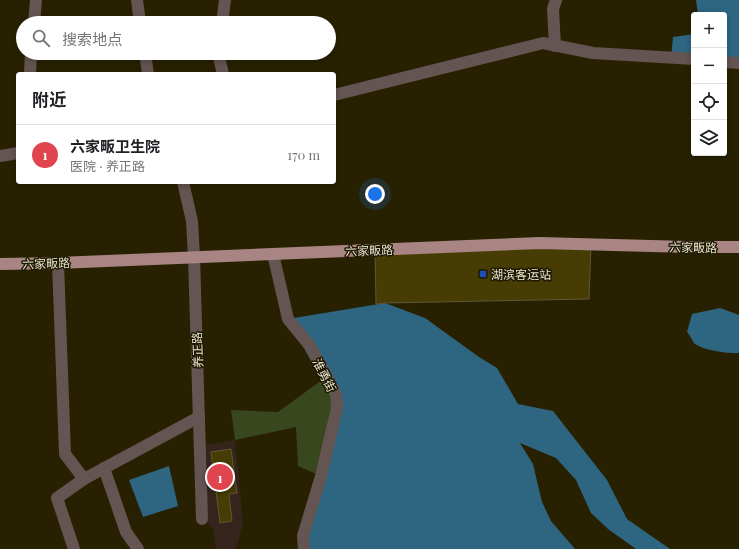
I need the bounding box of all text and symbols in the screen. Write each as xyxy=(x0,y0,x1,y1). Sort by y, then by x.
map controls xyxy=(691,12,727,156)
button: + xyxy=(691,12,727,48)
search box xyxy=(16,16,336,60)
icon: search xyxy=(30,27,52,49)
text: 搜索地点 xyxy=(62,29,122,49)
button: − xyxy=(691,48,727,84)
button: locate xyxy=(691,84,727,120)
text: 附近 xyxy=(32,88,66,110)
button: layers xyxy=(691,120,727,156)
text: 六家畈卫生院 xyxy=(70,136,160,156)
text: 1 xyxy=(43,146,47,163)
text: 170 m xyxy=(287,146,320,163)
text: 医院 · 养正路 xyxy=(70,157,145,174)
your location xyxy=(365,184,385,204)
street label: 六家畈路 xyxy=(669,239,717,255)
street label: 六家畈路 xyxy=(345,241,393,259)
street label: 六家畈路 xyxy=(22,254,70,272)
place label: 湖滨客运站 xyxy=(491,266,551,282)
marker: 湖滨客运站 xyxy=(478,269,488,279)
street label: 养正路 xyxy=(188,332,206,368)
street label: 淮勇街 xyxy=(310,355,340,395)
pin: 1 xyxy=(207,462,233,492)

